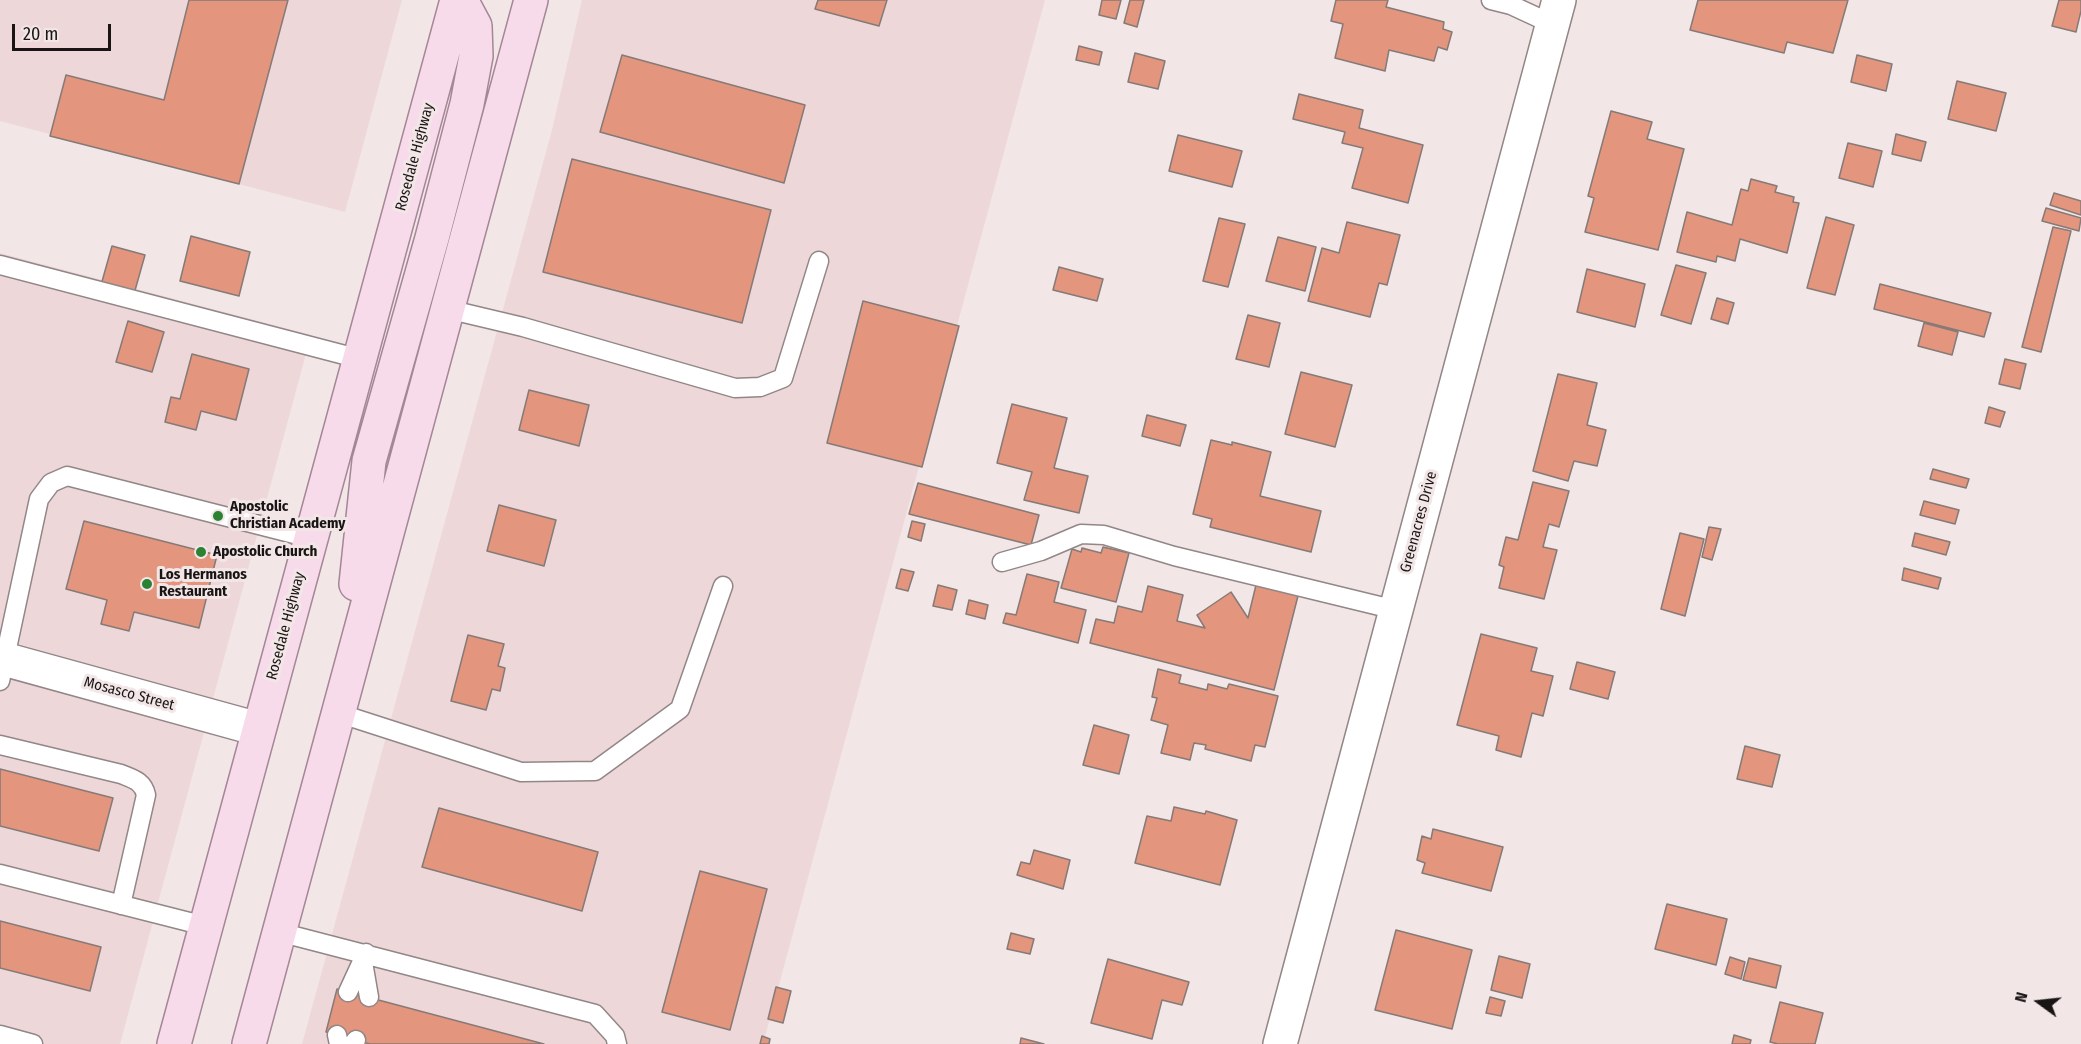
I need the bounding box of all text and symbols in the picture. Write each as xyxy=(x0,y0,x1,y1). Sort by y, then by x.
scale bar xyxy=(15,12,114,50)
text: 20 m xyxy=(23,23,58,45)
street label: Rosedale Highway xyxy=(392,101,438,213)
street label: Greenacres Drive xyxy=(1397,470,1441,574)
place label: Apostolic Christian Academy xyxy=(230,498,345,533)
marker: Apostolic Christian Academy xyxy=(211,509,225,523)
place label: Apostolic Church xyxy=(213,543,317,561)
marker: Apostolic Church xyxy=(194,545,208,559)
place label: Los Hermanos Restaurant xyxy=(159,566,247,601)
street label: Rosedale Highway xyxy=(263,570,309,682)
marker: Los Hermanos Restaurant xyxy=(140,577,154,591)
street label: Mosasco Street xyxy=(82,673,176,715)
north arrow xyxy=(2009,972,2069,1032)
text: N xyxy=(2011,990,2032,1004)

